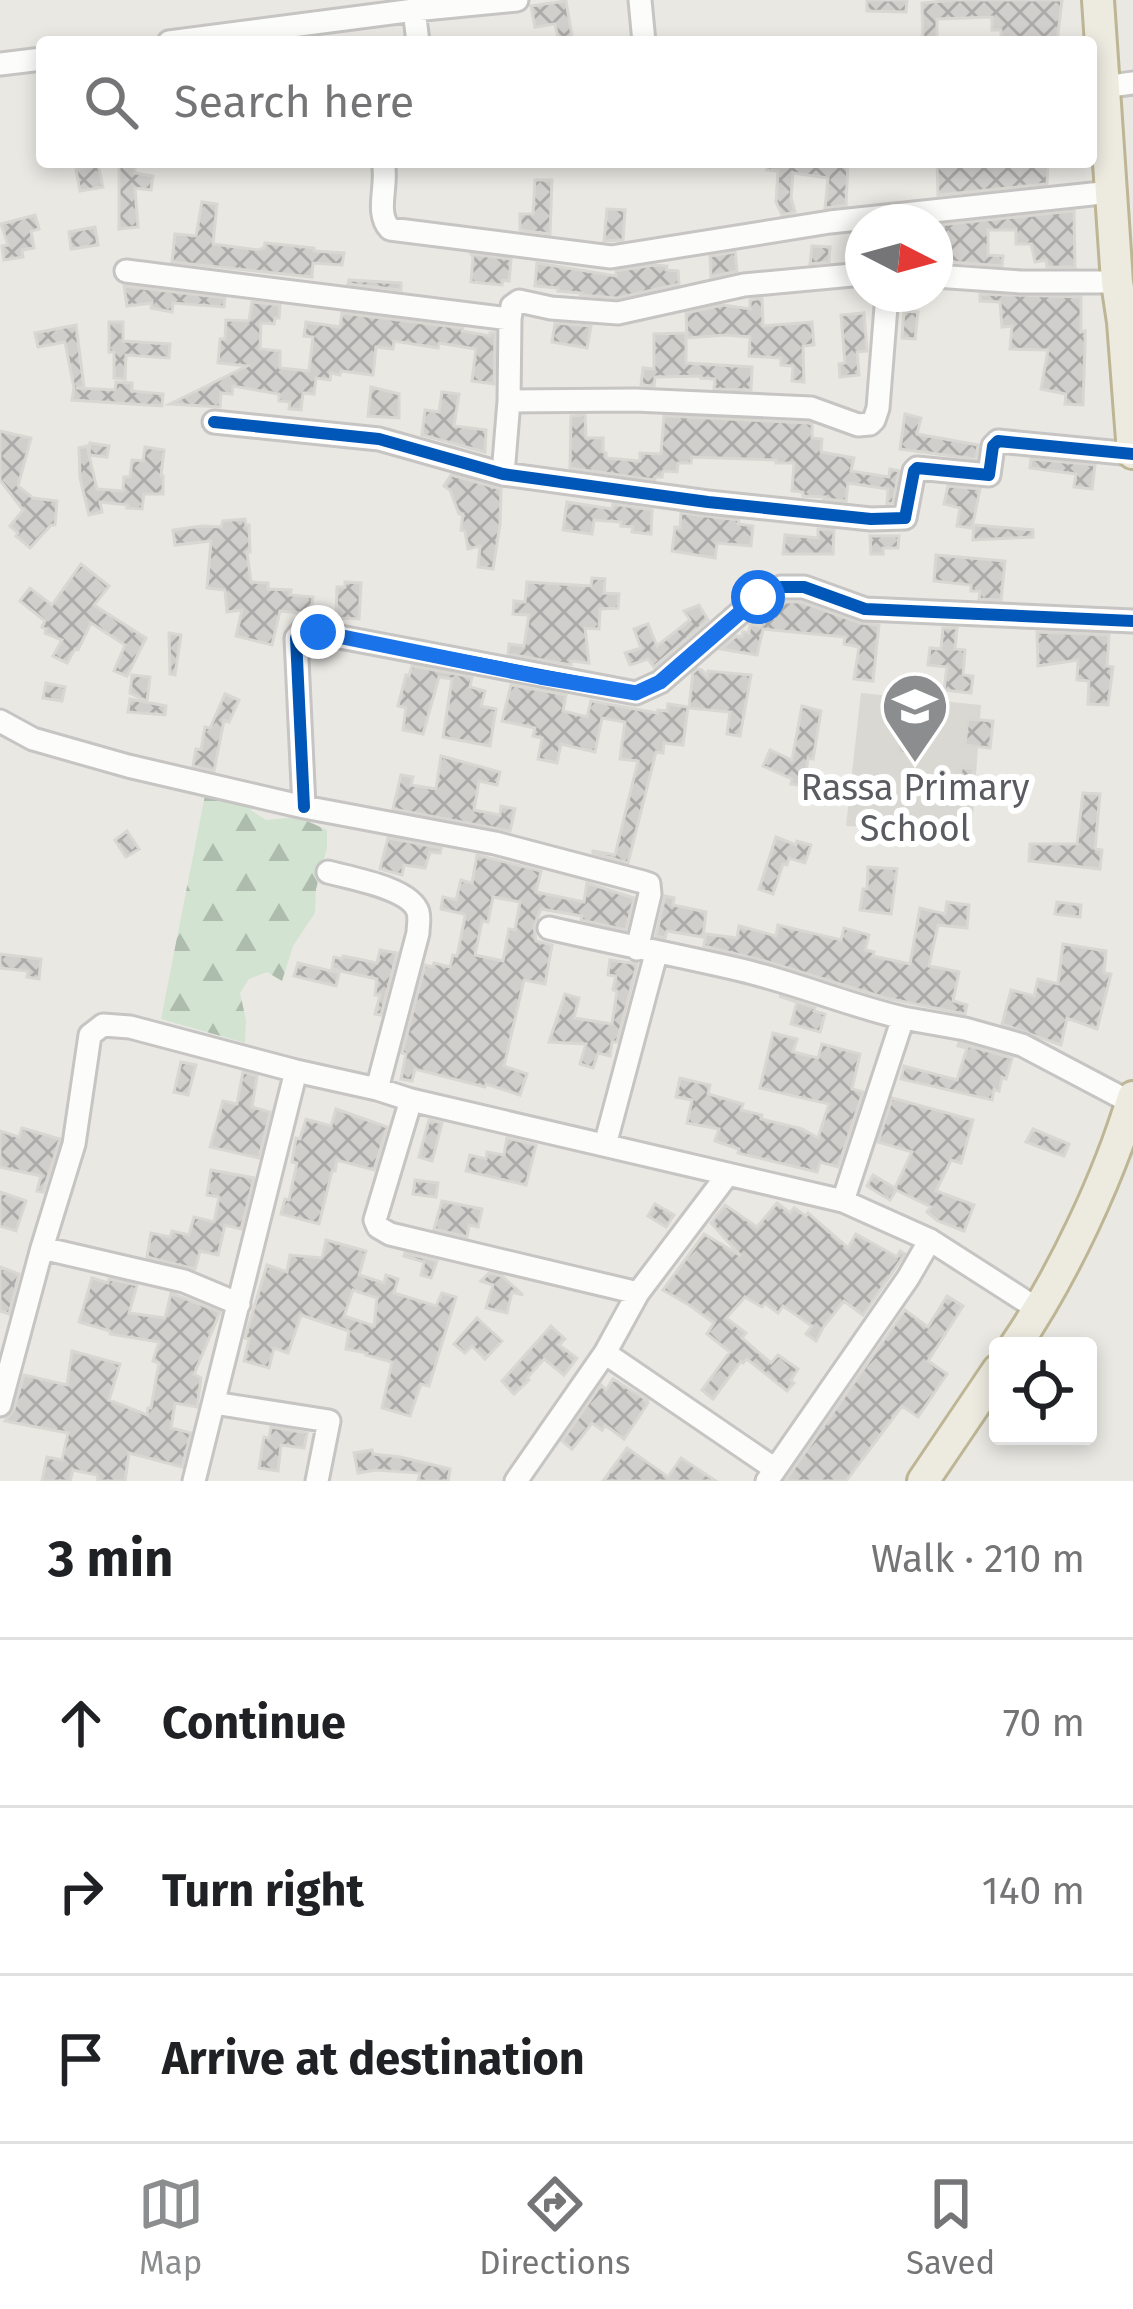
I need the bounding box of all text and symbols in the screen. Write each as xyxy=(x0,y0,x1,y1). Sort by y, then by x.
search box xyxy=(36,36,1097,168)
icon: search xyxy=(78,69,144,135)
text: Search here xyxy=(174,75,414,129)
north arrow xyxy=(845,204,953,312)
route start xyxy=(731,570,785,624)
route end xyxy=(291,605,345,659)
school or university icon: Rassa Primary School xyxy=(880,671,950,765)
place label: Rassa Primary School xyxy=(801,766,1030,851)
map controls xyxy=(989,1337,1097,1445)
button: locate xyxy=(989,1337,1097,1445)
text: 3 min xyxy=(48,1528,174,1590)
text: Walk · 210 m xyxy=(871,1536,1085,1582)
icon: ahead xyxy=(48,1690,114,1756)
text: Continue xyxy=(162,1696,346,1750)
text: 70 m xyxy=(1003,1700,1085,1746)
icon: right xyxy=(48,1858,114,1924)
text: Turn right xyxy=(162,1864,364,1918)
text: 140 m xyxy=(982,1868,1085,1914)
icon: arrive xyxy=(48,2026,114,2092)
text: Arrive at destination xyxy=(162,2032,585,2086)
tab: Map xyxy=(138,2171,204,2283)
tab: Directions xyxy=(479,2171,631,2283)
tab: Saved xyxy=(906,2171,995,2283)

